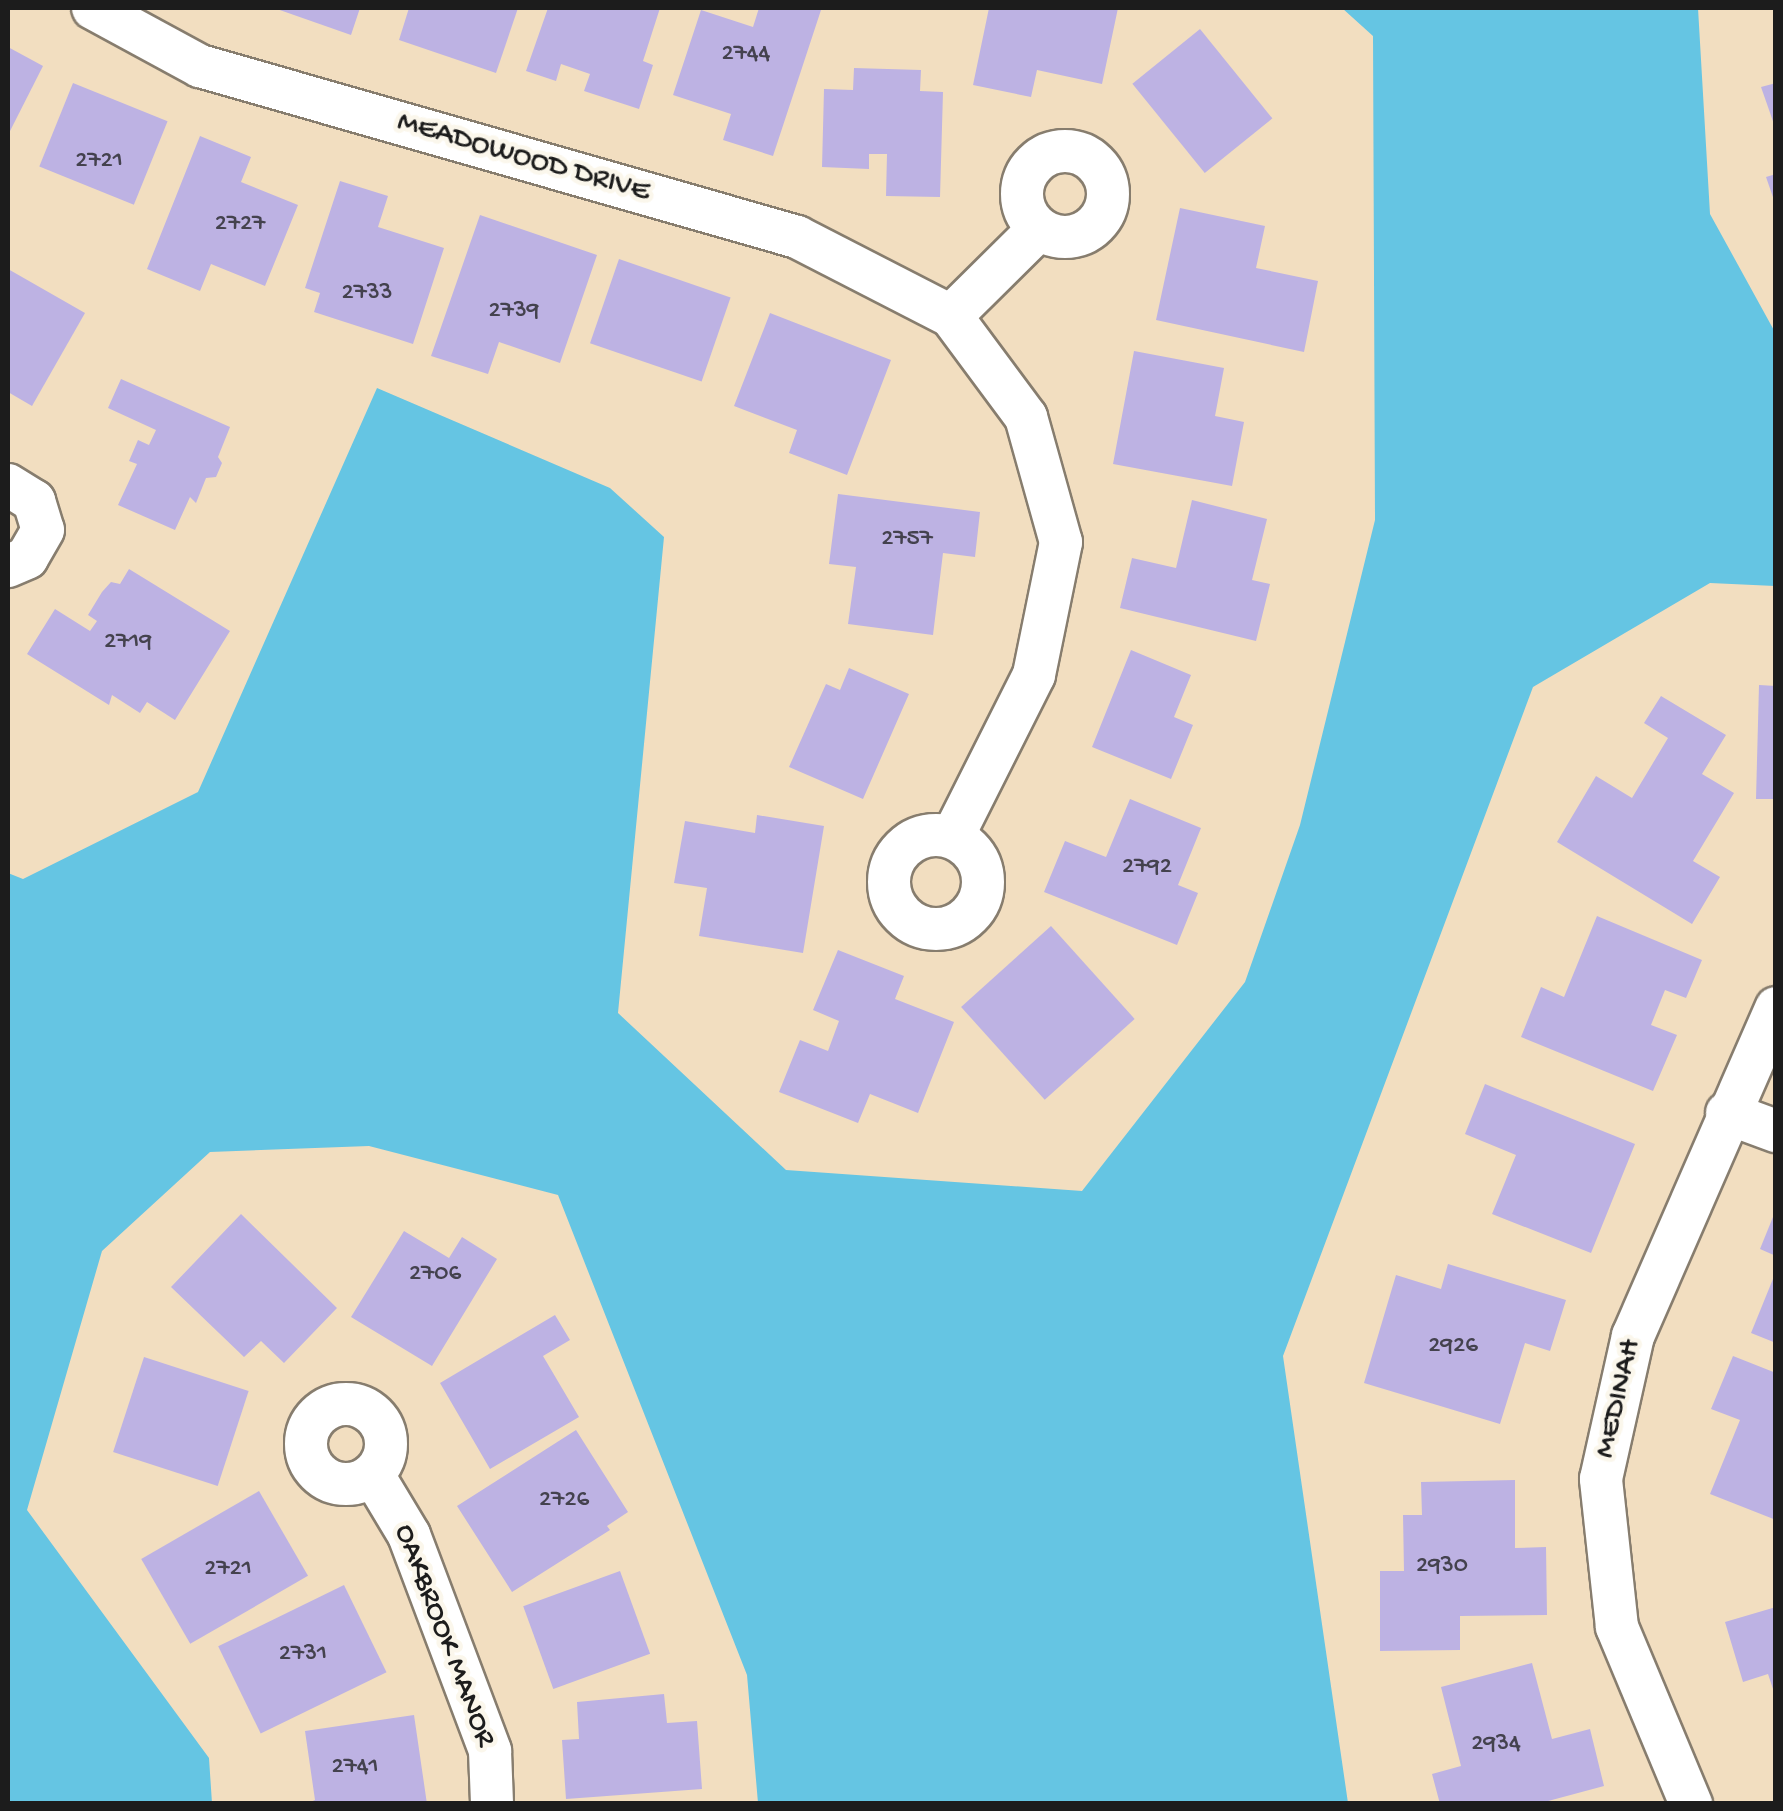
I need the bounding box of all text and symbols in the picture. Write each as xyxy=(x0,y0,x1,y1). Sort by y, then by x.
house number: 2744 xyxy=(722,40,770,70)
street label: MEADOWOOD DRIVE xyxy=(393,106,653,212)
house number: 2721 xyxy=(75,147,123,177)
house number: 2727 xyxy=(215,210,265,240)
house number: 2733 xyxy=(341,279,393,309)
house number: 2739 xyxy=(489,297,539,327)
house number: 2757 xyxy=(881,525,933,555)
house number: 2719 xyxy=(104,628,152,658)
house number: 2792 xyxy=(1122,853,1172,883)
house number: 2706 xyxy=(409,1260,461,1290)
house number: 2926 xyxy=(1428,1332,1478,1362)
street label: MEDINAH xyxy=(1589,1336,1651,1462)
house number: 2726 xyxy=(539,1486,589,1516)
street label: OAKBROOK MANOR xyxy=(384,1520,502,1752)
house number: 2930 xyxy=(1416,1552,1468,1582)
house number: 2721 xyxy=(204,1555,252,1585)
house number: 2731 xyxy=(279,1640,327,1670)
house number: 2934 xyxy=(1471,1730,1521,1760)
house number: 2741 xyxy=(331,1753,379,1783)

